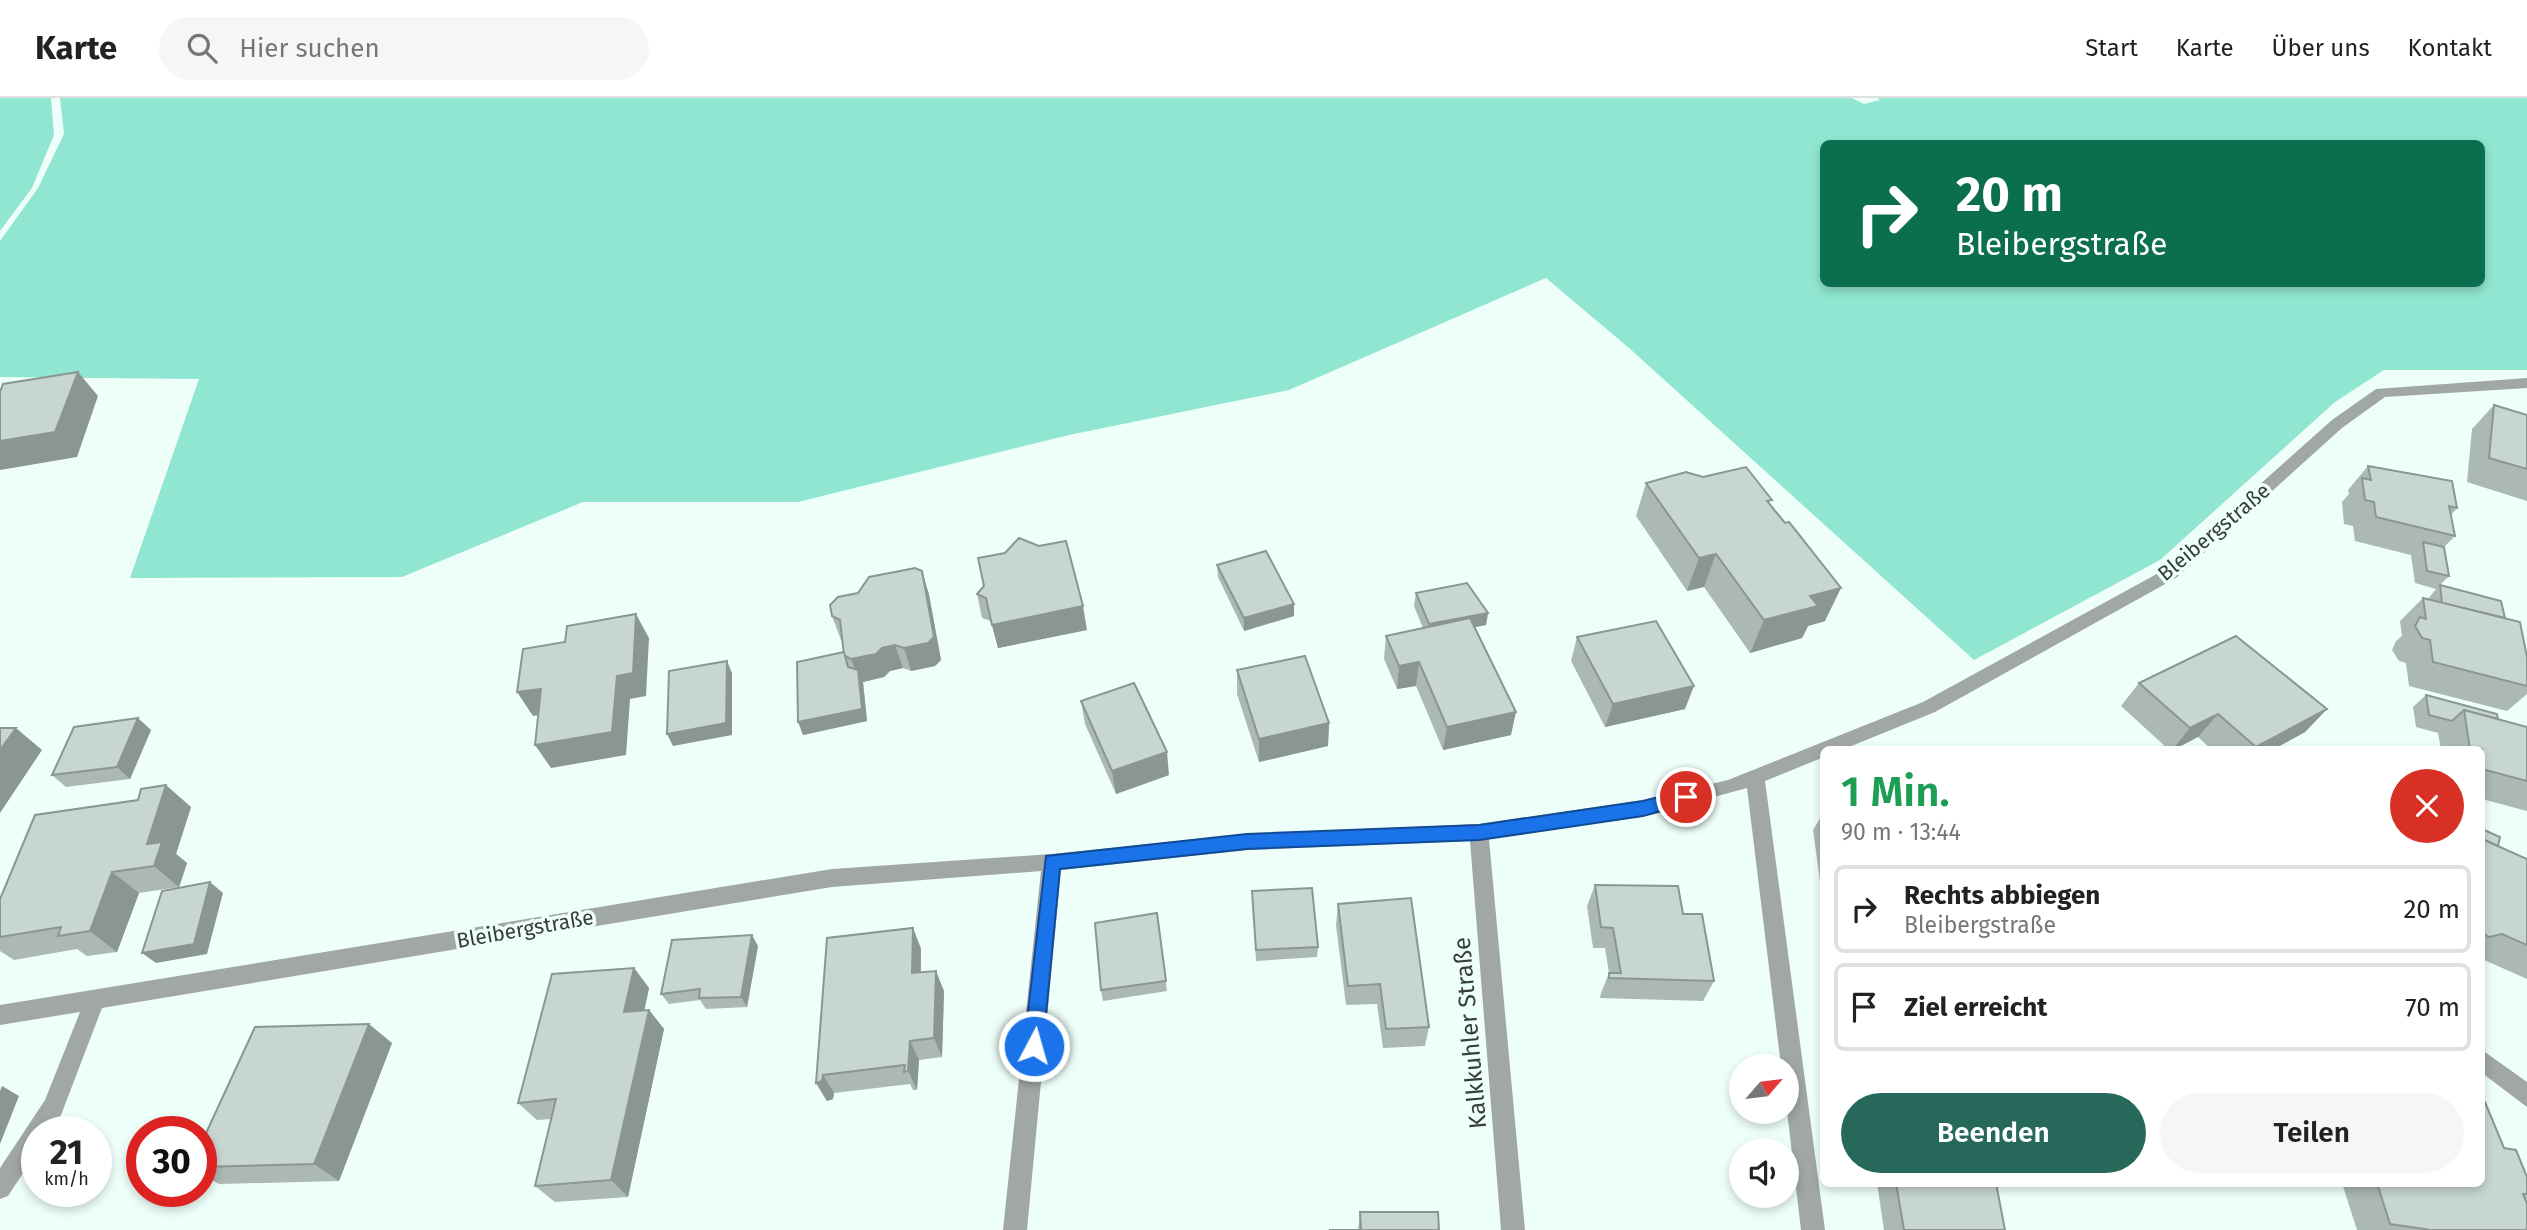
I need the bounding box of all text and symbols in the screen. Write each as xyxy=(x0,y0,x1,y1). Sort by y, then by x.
search box xyxy=(159,17,649,80)
text: Karte xyxy=(35,28,117,68)
icon: search xyxy=(183,29,221,67)
text: Hier suchen xyxy=(239,33,380,64)
text: Start xyxy=(2085,34,2138,62)
text: Karte xyxy=(2176,34,2234,62)
text: Über uns xyxy=(2272,34,2370,62)
text: Kontakt xyxy=(2408,34,2492,62)
text: 20 m xyxy=(1956,165,2063,224)
icon: right xyxy=(1841,168,1932,259)
text: Bleibergstraße xyxy=(1956,225,2167,263)
street label: Bleibergstraße xyxy=(2152,477,2276,587)
pin xyxy=(1656,767,1716,827)
text: 1 Min. xyxy=(1841,767,1950,817)
button: close xyxy=(2390,769,2464,843)
icon: arrive xyxy=(1667,778,1705,816)
text: 90 m · 13:44 xyxy=(1841,818,1961,846)
text: Rechts abbiegen xyxy=(1904,880,2100,911)
icon: right xyxy=(1845,890,1883,928)
text: 20 m xyxy=(2403,894,2460,925)
street label: Bleibergstraße xyxy=(454,904,596,954)
text: Bleibergstraße xyxy=(1904,911,2056,939)
street label: Kalkkuhler Straße xyxy=(1448,936,1492,1130)
icon: arrive xyxy=(1845,988,1883,1026)
text: Ziel erreicht xyxy=(1904,992,2047,1023)
text: 70 m xyxy=(2405,992,2460,1023)
position arrow xyxy=(997,1009,1071,1083)
north arrow xyxy=(1729,1054,1799,1124)
map controls xyxy=(1729,1054,1799,1208)
button: Beenden xyxy=(1841,1093,2146,1173)
button: Teilen xyxy=(2160,1093,2464,1173)
speed limit sign: 30 xyxy=(126,1116,217,1207)
text: 21 xyxy=(50,1131,83,1173)
button: sound xyxy=(1729,1138,1799,1208)
text: km/h xyxy=(44,1168,89,1190)

